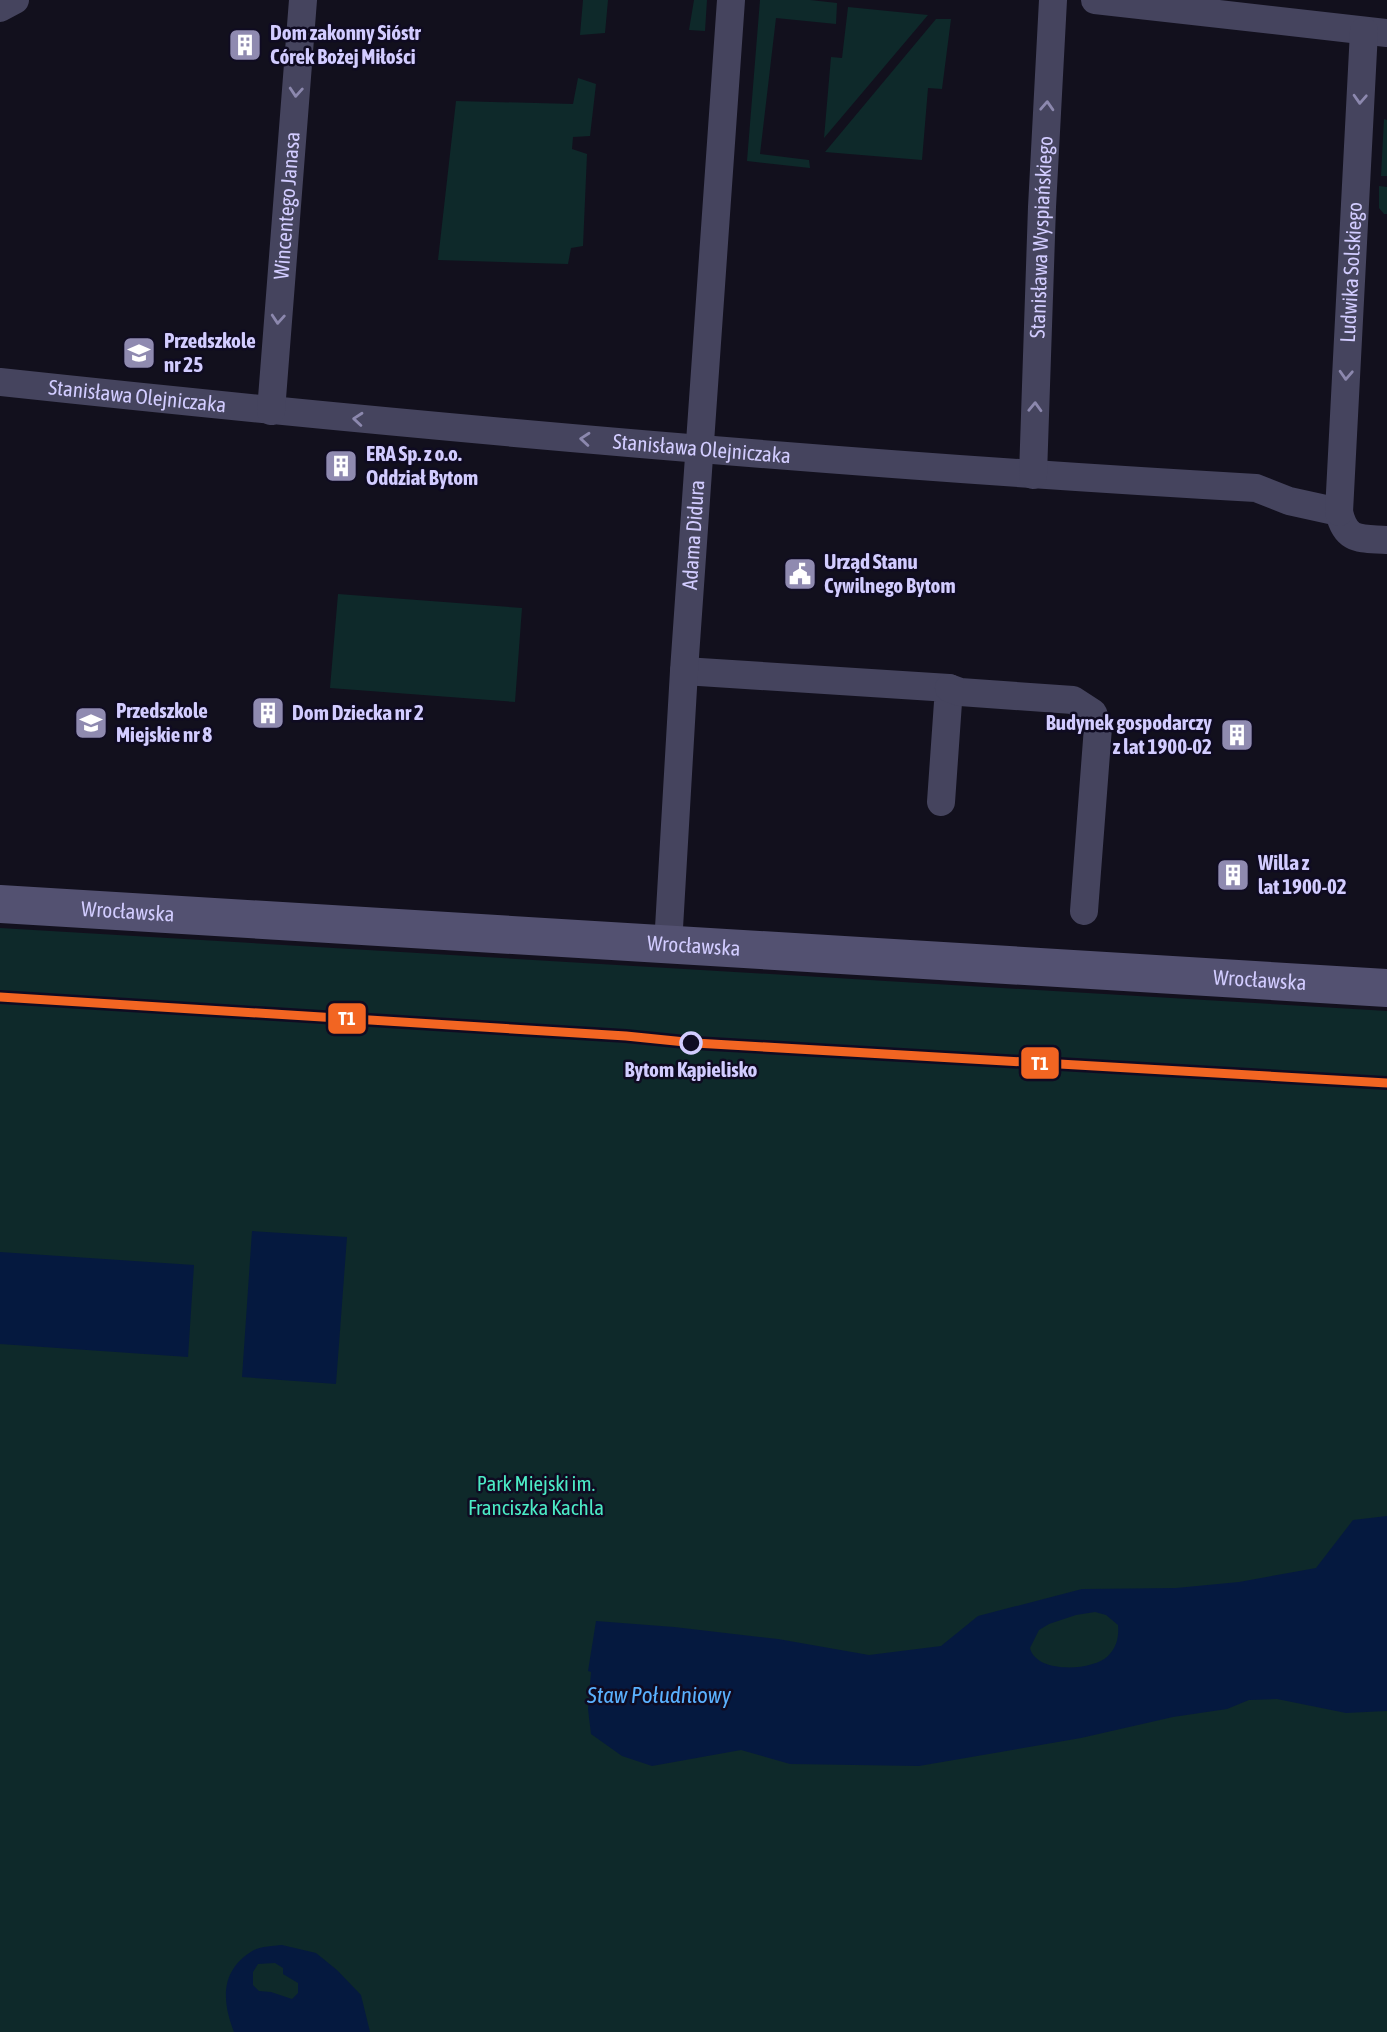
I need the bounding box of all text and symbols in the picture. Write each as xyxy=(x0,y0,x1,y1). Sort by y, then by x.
place label: Dom zakonny Sióstr Córek Bożej Miłości xyxy=(270,20,422,68)
building icon: Dom zakonny Sióstr Córek Bożej Miłości xyxy=(226,26,264,64)
one-way arrow xyxy=(289,87,304,98)
one-way arrow xyxy=(1353,94,1368,105)
one-way arrow xyxy=(1040,100,1055,111)
street label: Wincentego Janasa xyxy=(268,131,304,280)
street label: Stanisława Wyspiańskiego xyxy=(1025,135,1057,339)
street label: Ludwika Solskiego xyxy=(1335,201,1366,343)
one-way arrow xyxy=(271,314,286,325)
place label: Przedszkole nr 25 xyxy=(164,328,256,376)
school or university icon: Przedszkole nr 25 xyxy=(120,334,158,372)
one-way arrow xyxy=(1339,370,1354,381)
street label: Stanisława Olejniczaka xyxy=(47,374,227,416)
one-way arrow xyxy=(1028,401,1043,412)
one-way arrow xyxy=(352,412,363,427)
street label: Stanisława Olejniczaka xyxy=(612,429,792,467)
one-way arrow xyxy=(579,432,590,447)
place label: ERA Sp. z o.o. Oddział Bytom xyxy=(366,441,478,489)
building icon: ERA Sp. z o.o. Oddział Bytom xyxy=(322,447,360,485)
street label: Adama Didura xyxy=(677,479,708,590)
place label: Urząd Stanu Cywilnego Bytom xyxy=(824,549,956,597)
public building icon: Urząd Stanu Cywilnego Bytom xyxy=(781,555,819,593)
building icon: Dom Dziecka nr 2 xyxy=(249,694,287,732)
place label: Przedszkole Miejskie nr 8 xyxy=(116,698,212,746)
place label: Dom Dziecka nr 2 xyxy=(292,700,424,724)
school or university icon: Przedszkole Miejskie nr 8 xyxy=(72,704,110,742)
place label: Budynek gospodarczy z lat 1900-02 xyxy=(1046,710,1212,758)
building icon: Budynek gospodarczy z lat 1900-02 xyxy=(1218,716,1256,754)
place label: Willa z lat 1900-02 xyxy=(1257,850,1347,898)
building icon: Willa z lat 1900-02 xyxy=(1214,856,1252,894)
street label: Wrocławska xyxy=(80,896,175,926)
street label: Wrocławska xyxy=(646,930,741,960)
street label: Wrocławska xyxy=(1212,964,1307,994)
line badge: T1 xyxy=(327,1002,367,1035)
text: T1 xyxy=(338,1007,356,1029)
marker: Bytom Kąpielisko xyxy=(680,1032,702,1054)
line badge: T1 xyxy=(1020,1046,1060,1080)
text: T1 xyxy=(1031,1052,1049,1074)
place label: Bytom Kąpielisko xyxy=(625,1057,758,1081)
park label: Park Miejski im. Franciszka Kachla xyxy=(468,1471,604,1519)
water label: Staw Południowy xyxy=(586,1682,731,1708)

